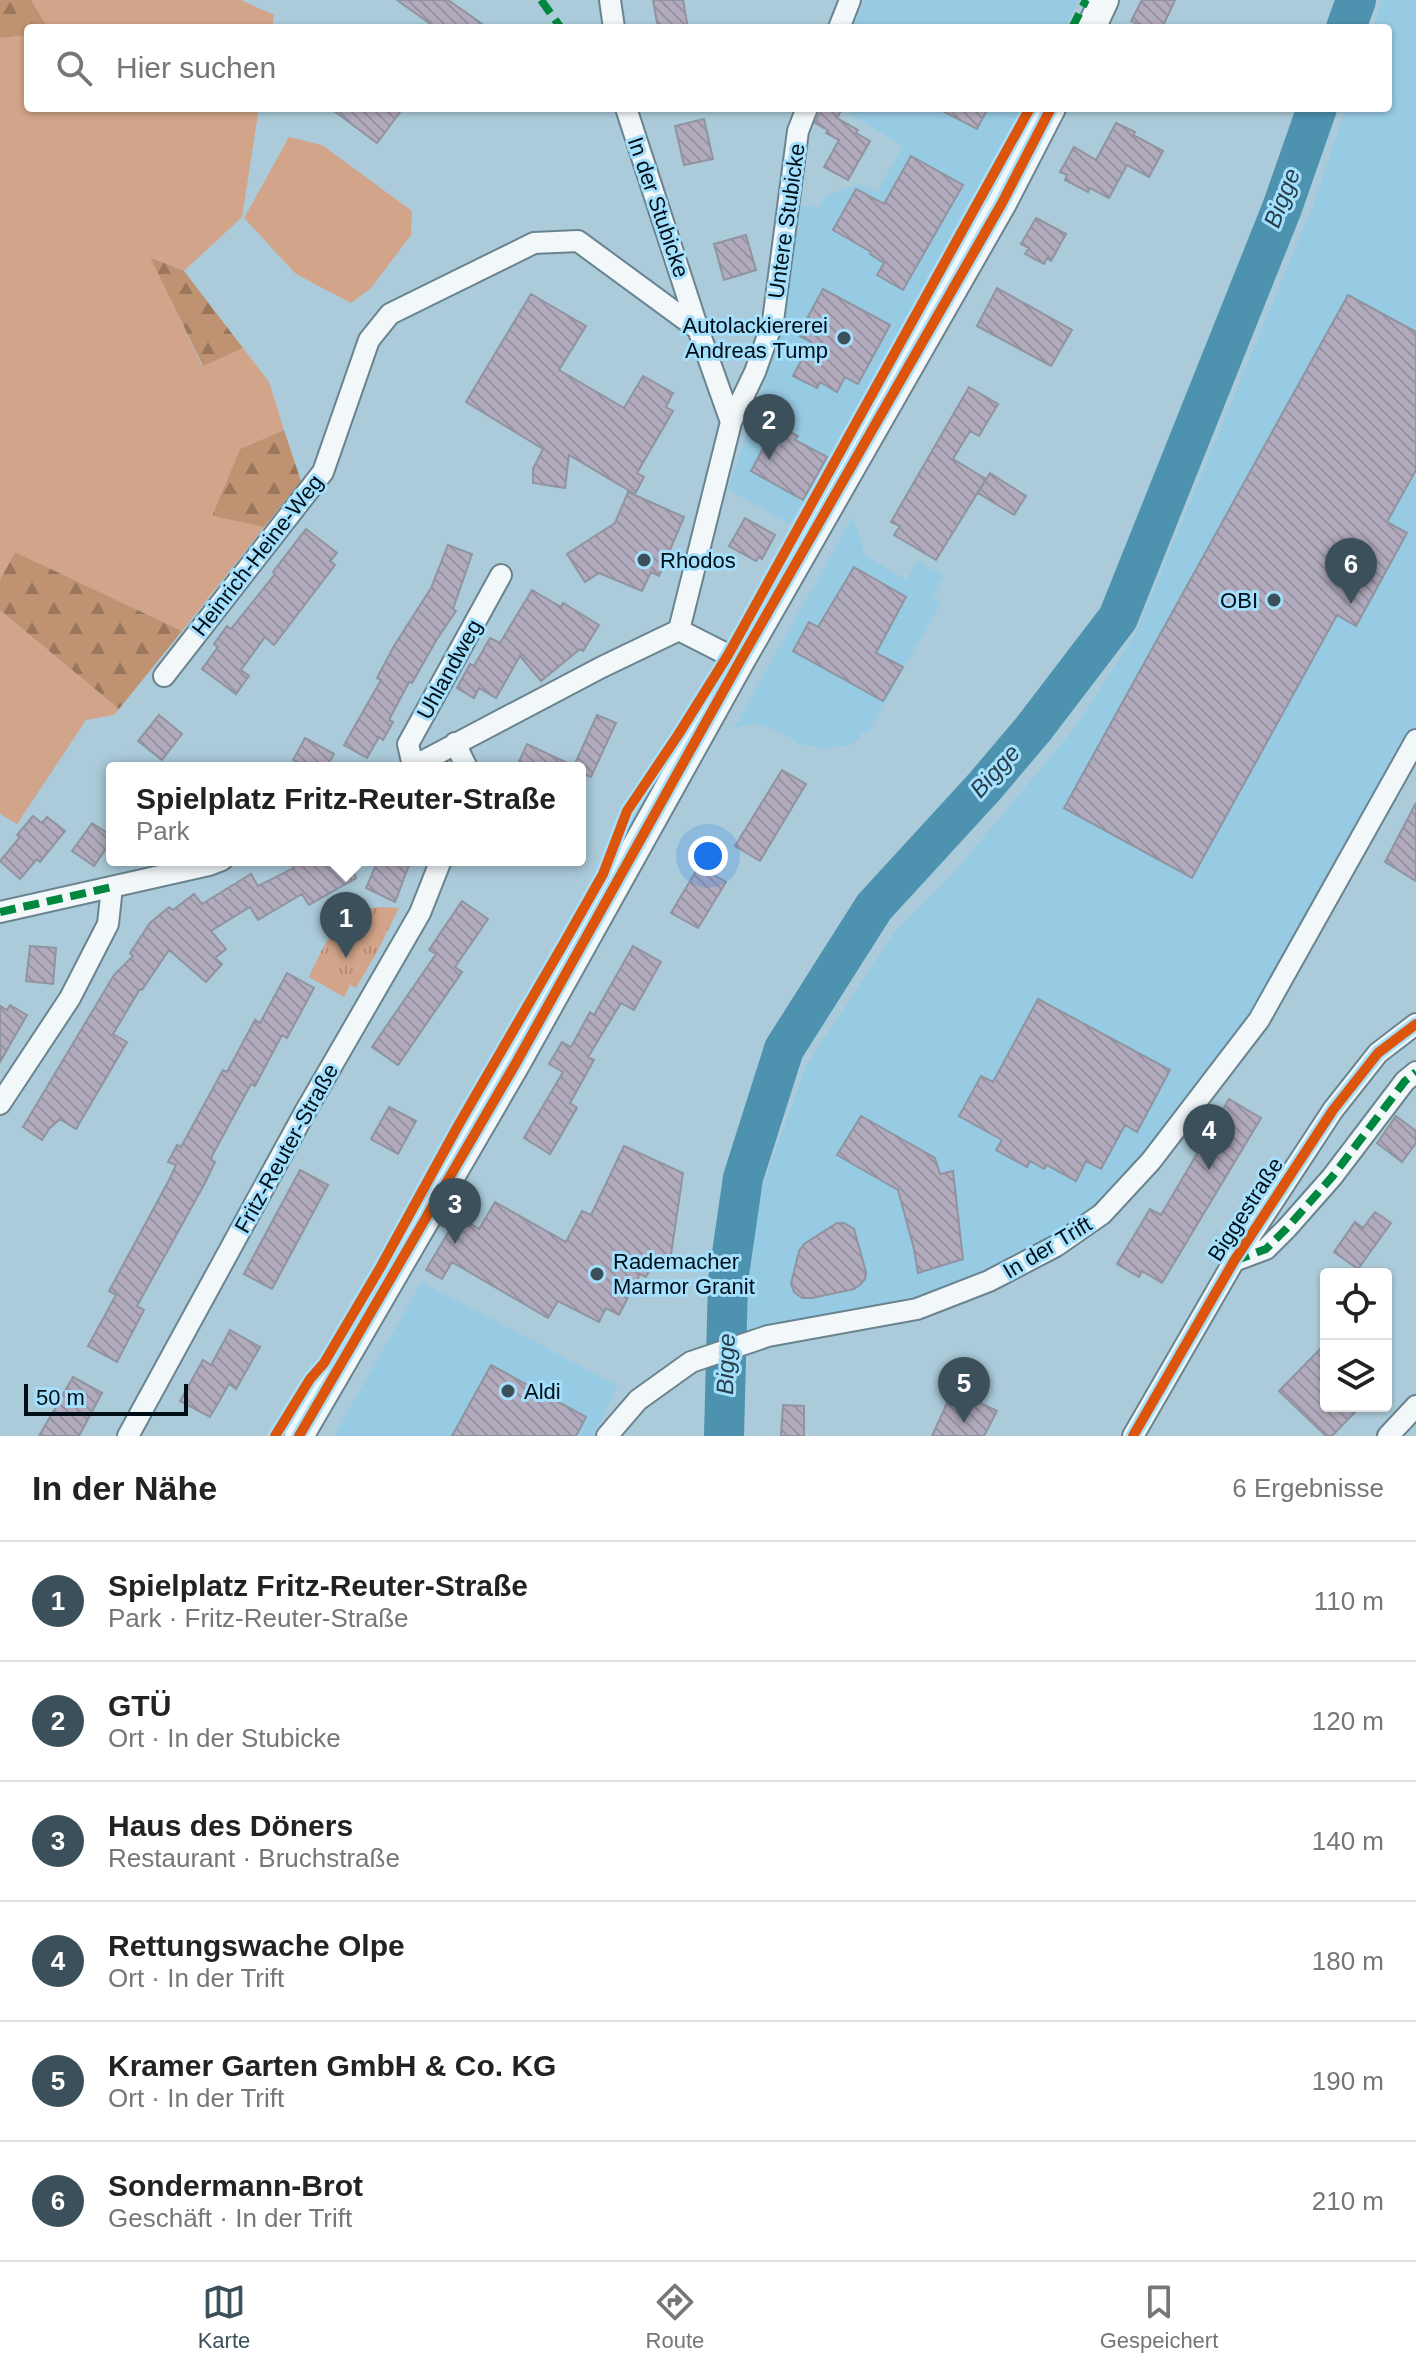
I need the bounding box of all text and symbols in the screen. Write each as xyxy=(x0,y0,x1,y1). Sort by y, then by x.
search box xyxy=(24,24,1392,112)
icon: search xyxy=(52,46,96,90)
text: Hier suchen xyxy=(116,51,276,84)
street label: In der Stubicke xyxy=(623,134,694,281)
street label: Untere Stubicke xyxy=(763,142,810,300)
water label: Bigge xyxy=(1258,164,1305,231)
place label: Autolackiererei Andreas Tump xyxy=(682,313,828,363)
marker: Autolackiererei Andreas Tump xyxy=(835,329,853,347)
pin: 2 xyxy=(743,394,795,460)
street label: Heinrich-Heine-Weg xyxy=(187,470,328,641)
pin: 6 xyxy=(1325,538,1377,604)
place label: Rhodos xyxy=(660,548,736,573)
marker: Rhodos xyxy=(635,551,653,569)
place label: OBI xyxy=(1220,588,1258,613)
marker: OBI xyxy=(1265,591,1283,609)
street label: Uhlandweg xyxy=(412,615,487,723)
water label: Bigge xyxy=(964,739,1025,803)
popup xyxy=(106,762,586,866)
text: Spielplatz Fritz-Reuter-Straße xyxy=(136,782,556,815)
text: Park xyxy=(136,816,189,846)
your location xyxy=(688,836,728,876)
pin: 1 xyxy=(320,892,372,958)
street label: Fritz-Reuter-Straße xyxy=(230,1059,343,1237)
pin: 4 xyxy=(1183,1104,1235,1170)
street label: Biggestraße xyxy=(1203,1153,1288,1266)
pin: 3 xyxy=(429,1178,481,1244)
street label: In der Trift xyxy=(998,1211,1096,1284)
place label: Rademacher Marmor Granit xyxy=(613,1249,755,1299)
marker: Rademacher Marmor Granit xyxy=(588,1265,606,1283)
map controls xyxy=(1320,1268,1392,1412)
button: locate xyxy=(1320,1268,1392,1340)
water label: Bigge xyxy=(711,1333,740,1395)
button: layers xyxy=(1320,1340,1392,1412)
pin: 5 xyxy=(938,1357,990,1423)
place label: Aldi xyxy=(524,1379,561,1404)
scale bar xyxy=(24,1380,188,1416)
marker: Aldi xyxy=(499,1382,517,1400)
text: 50 m xyxy=(36,1385,85,1410)
text: In der Nähe xyxy=(32,1469,217,1507)
text: 6 Ergebnisse xyxy=(1232,1473,1384,1503)
text: Spielplatz Fritz-Reuter-Straße xyxy=(108,1569,528,1602)
text: 1 xyxy=(51,1586,65,1616)
text: 110 m xyxy=(1314,1586,1384,1616)
text: Park · Fritz-Reuter-Straße xyxy=(108,1603,409,1633)
text: GTÜ xyxy=(108,1689,171,1722)
text: 2 xyxy=(51,1706,65,1736)
text: 120 m xyxy=(1312,1706,1384,1736)
text: Ort · In der Stubicke xyxy=(108,1723,341,1753)
text: Haus des Döners xyxy=(108,1809,353,1842)
text: 3 xyxy=(51,1826,65,1856)
text: 140 m xyxy=(1312,1826,1384,1856)
text: Restaurant · Bruchstraße xyxy=(108,1843,400,1873)
text: Rettungswache Olpe xyxy=(108,1929,405,1962)
text: 4 xyxy=(51,1946,65,1976)
text: 180 m xyxy=(1312,1946,1384,1976)
text: Ort · In der Trift xyxy=(108,1963,284,1993)
text: Kramer Garten GmbH & Co. KG xyxy=(108,2049,556,2082)
text: 5 xyxy=(51,2066,65,2096)
text: 190 m xyxy=(1312,2066,1384,2096)
text: Ort · In der Trift xyxy=(108,2083,284,2113)
text: Sondermann-Brot xyxy=(108,2169,363,2202)
text: 6 xyxy=(51,2186,65,2216)
text: 210 m xyxy=(1312,2186,1384,2216)
text: Geschäft · In der Trift xyxy=(108,2203,352,2233)
tab: Karte xyxy=(198,2280,250,2354)
tab: Route xyxy=(646,2280,704,2354)
tab: Gespeichert xyxy=(1100,2280,1218,2354)

